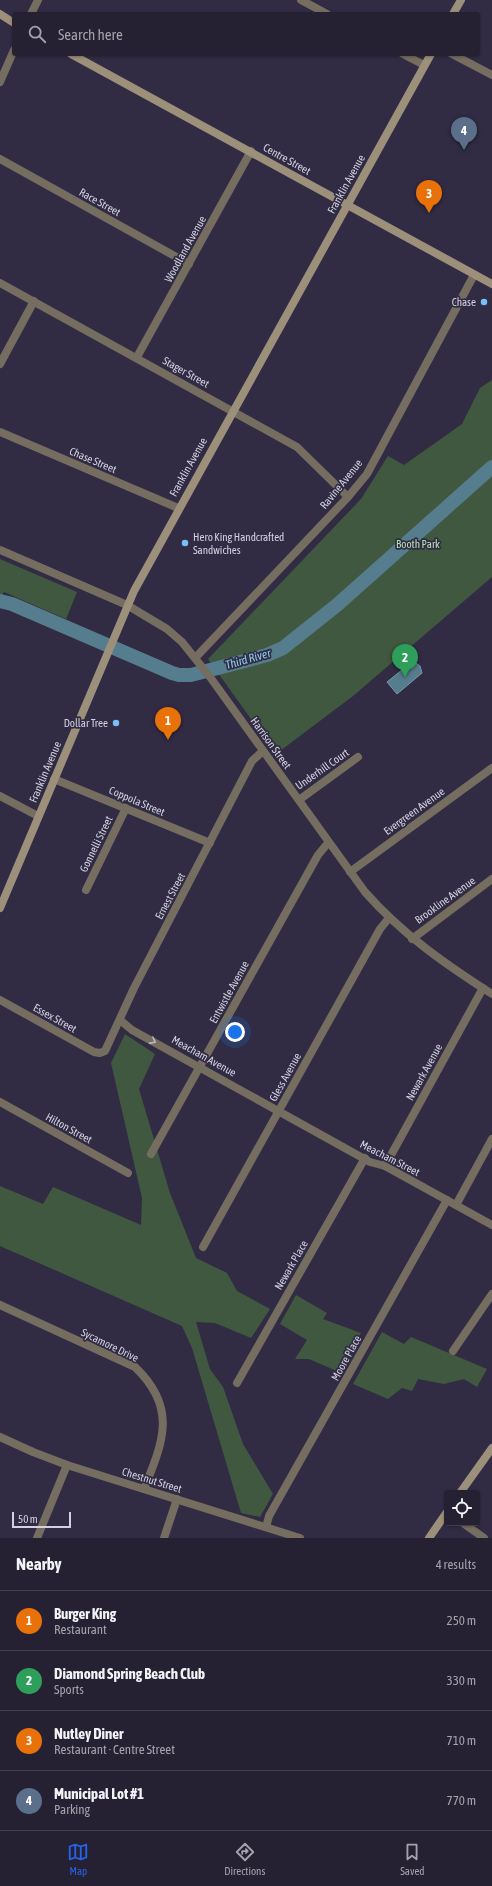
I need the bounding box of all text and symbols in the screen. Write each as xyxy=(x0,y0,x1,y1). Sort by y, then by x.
search box xyxy=(12,12,480,56)
icon: search xyxy=(26,23,48,45)
text: Search here xyxy=(58,26,123,43)
pin: 4 xyxy=(451,117,477,150)
street label: Centre Street xyxy=(261,141,313,177)
street label: Franklin Avenue xyxy=(325,153,367,215)
pin: 3 xyxy=(416,180,442,213)
street label: Race Street xyxy=(77,186,123,218)
street label: Woodland Avenue xyxy=(162,214,208,284)
place label: Chase xyxy=(452,296,476,308)
marker: Chase xyxy=(479,297,489,307)
street label: Stager Street xyxy=(161,354,211,390)
street label: Franklin Avenue xyxy=(167,436,209,498)
street label: Chase Street xyxy=(68,445,118,475)
street label: Ravine Avenue xyxy=(317,457,365,511)
place label: Hero King Handcrafted Sandwiches xyxy=(193,531,284,556)
marker: Hero King Handcrafted Sandwiches xyxy=(180,538,190,548)
park label: Booth Park xyxy=(396,538,440,550)
pin: 2 xyxy=(392,644,418,677)
water label: Third River xyxy=(224,646,273,672)
pin: 1 xyxy=(155,707,181,740)
street label: Harrison Street xyxy=(248,715,294,771)
place label: Dollar Tree xyxy=(64,717,108,729)
marker: Dollar Tree xyxy=(111,718,121,728)
street label: Franklin Avenue xyxy=(27,740,63,804)
street label: Underhill Court xyxy=(293,746,351,792)
street label: Coppola Street xyxy=(107,784,167,818)
street label: Evergreen Avenue xyxy=(381,785,447,837)
street label: Gonnelli Street xyxy=(77,814,115,874)
street label: Ernest Street xyxy=(153,871,187,921)
street label: Brookline Avenue xyxy=(413,874,477,926)
street label: Entwistle Avenue xyxy=(207,959,251,1025)
street label: Essex Street xyxy=(31,1001,79,1035)
your location xyxy=(225,1022,245,1042)
street label: Meacham Avenue xyxy=(170,1033,238,1079)
one-way arrow xyxy=(148,1036,156,1043)
street label: Newark Avenue xyxy=(403,1042,445,1102)
street label: Gless Avenue xyxy=(267,1051,303,1103)
street label: Hilton Street xyxy=(44,1110,94,1146)
street label: Meacham Street xyxy=(358,1138,422,1178)
street label: Newark Place xyxy=(272,1238,310,1292)
street label: Sycamore Drive xyxy=(79,1326,141,1364)
street label: Moore Place xyxy=(329,1333,363,1383)
street label: Chestnut Street xyxy=(121,1465,183,1495)
map controls xyxy=(444,1490,480,1526)
button: locate xyxy=(444,1490,480,1526)
scale bar xyxy=(12,1510,71,1529)
text: 50 m xyxy=(18,1513,38,1525)
text: Nearby xyxy=(16,1554,62,1574)
text: 4 results xyxy=(436,1557,476,1572)
text: Burger King xyxy=(54,1605,116,1622)
text: 1 xyxy=(26,1613,32,1628)
text: 250 m xyxy=(447,1613,476,1628)
text: Restaurant xyxy=(54,1622,107,1637)
text: Diamond Spring Beach Club xyxy=(54,1665,205,1682)
text: 2 xyxy=(26,1673,32,1688)
text: 330 m xyxy=(447,1673,476,1688)
text: Sports xyxy=(54,1682,84,1697)
text: Nutley Diner xyxy=(54,1725,124,1742)
text: 3 xyxy=(26,1733,32,1748)
text: 710 m xyxy=(447,1733,476,1748)
text: Restaurant · Centre Street xyxy=(54,1742,175,1757)
text: Municipal Lot #1 xyxy=(54,1785,144,1802)
text: 4 xyxy=(26,1793,32,1808)
text: 770 m xyxy=(447,1793,476,1808)
text: Parking xyxy=(54,1802,90,1817)
tab: Map xyxy=(67,1841,89,1877)
tab: Directions xyxy=(224,1841,265,1877)
tab: Saved xyxy=(400,1841,425,1877)

